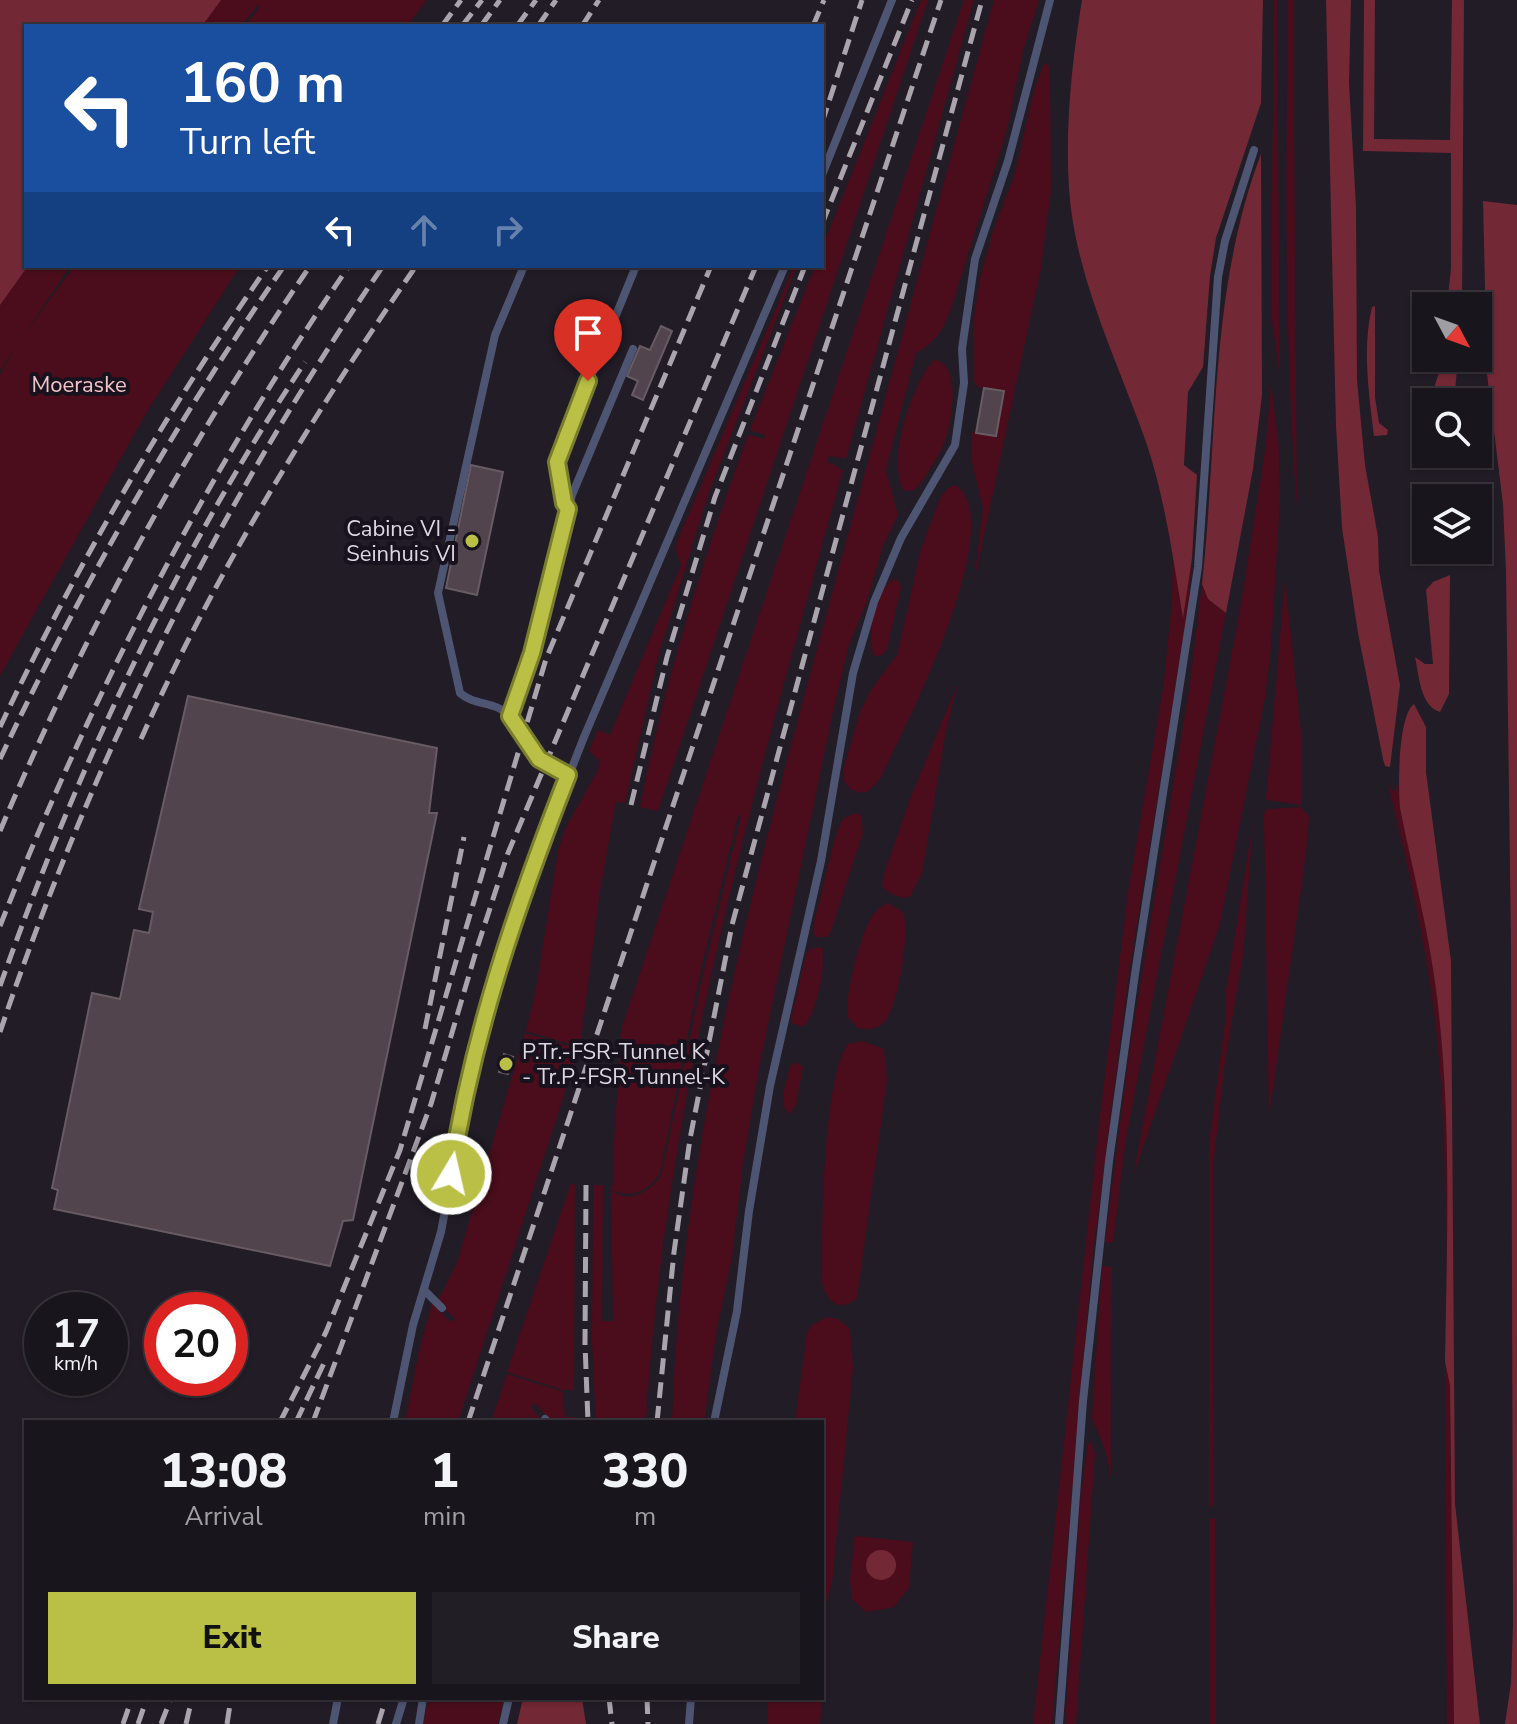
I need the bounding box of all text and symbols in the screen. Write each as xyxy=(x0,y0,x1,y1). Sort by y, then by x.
text: 160 m xyxy=(180,45,345,122)
icon: left xyxy=(48,56,152,160)
text: Turn left xyxy=(180,118,315,167)
icon: left xyxy=(318,208,362,252)
icon: ahead xyxy=(402,208,446,252)
icon: right xyxy=(486,208,530,252)
north arrow xyxy=(1412,292,1492,372)
map controls xyxy=(1412,292,1492,564)
pin xyxy=(554,299,622,381)
icon: arrive xyxy=(566,311,610,355)
park label: Moeraske xyxy=(31,370,127,400)
button: search xyxy=(1412,388,1492,468)
button: layers xyxy=(1412,484,1492,564)
place label: Cabine VI - Seinhuis VI xyxy=(346,514,456,569)
marker: Cabine VI - Seinhuis VI xyxy=(463,532,481,550)
place label: P.Tr.-FSR-Tunnel K - Tr.P.-FSR-Tunnel-K xyxy=(522,1037,726,1092)
marker: P.Tr.-FSR-Tunnel K - Tr.P.-FSR-Tunnel-K xyxy=(497,1055,515,1073)
position arrow xyxy=(409,1132,493,1216)
speed limit sign: 20 xyxy=(144,1292,248,1396)
text: 17 xyxy=(52,1307,100,1361)
text: km/h xyxy=(54,1350,98,1377)
text: 13:08 xyxy=(160,1438,287,1504)
text: 1 xyxy=(430,1438,459,1504)
text: 330 xyxy=(602,1438,688,1504)
text: Arrival xyxy=(184,1499,263,1534)
text: min xyxy=(423,1499,466,1534)
text: m xyxy=(634,1499,656,1534)
button: Exit xyxy=(48,1592,416,1684)
button: Share xyxy=(432,1592,800,1684)

